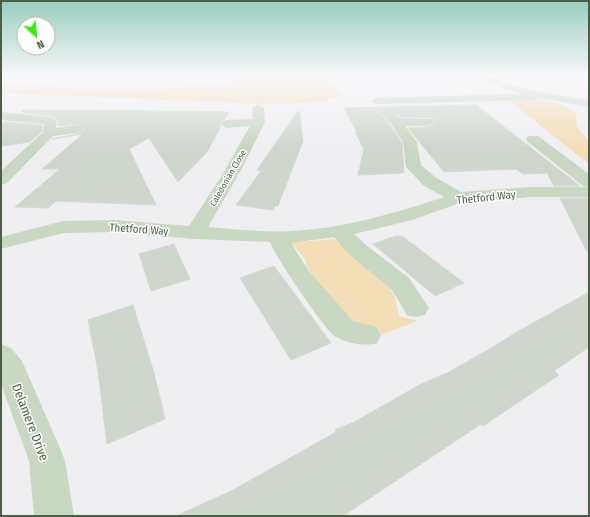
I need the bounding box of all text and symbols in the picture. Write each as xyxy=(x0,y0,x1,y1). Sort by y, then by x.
north arrow xyxy=(16,16,56,56)
text: N xyxy=(34,37,46,52)
street label: Caledonian Close xyxy=(208,148,248,208)
street label: Thetford Way xyxy=(456,188,516,207)
street label: Thetford Way xyxy=(109,221,169,238)
street label: Delamere Drive xyxy=(9,382,52,463)

